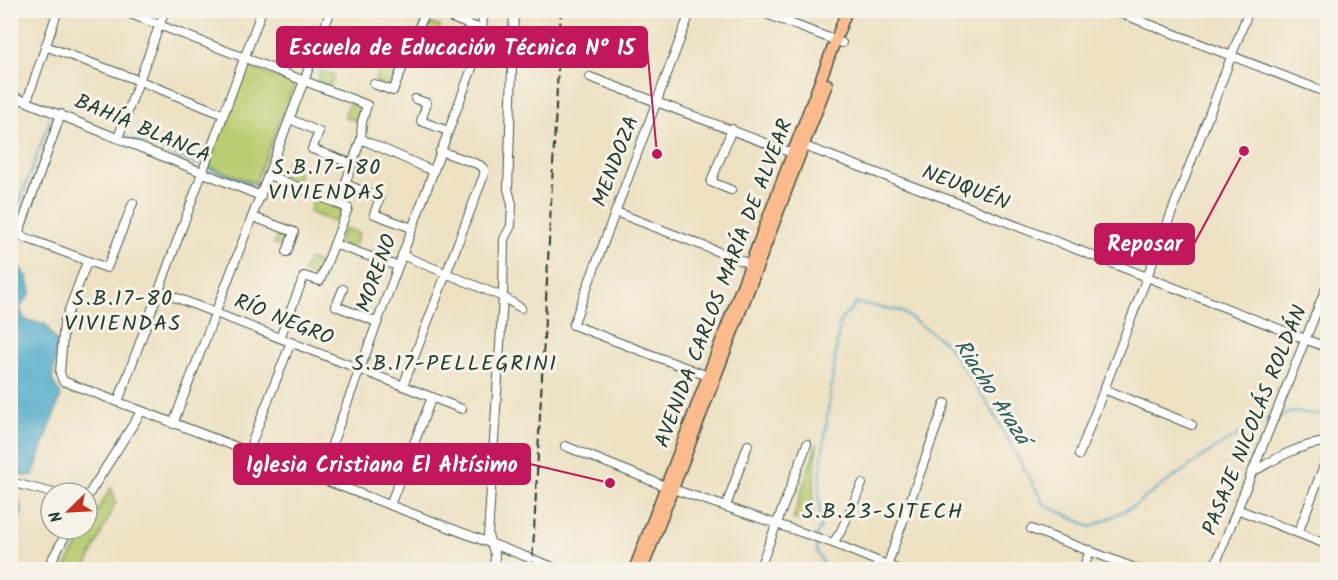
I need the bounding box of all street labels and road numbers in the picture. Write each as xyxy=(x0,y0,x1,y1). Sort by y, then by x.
street label: BAHÍA BLANCA xyxy=(69,86,216,173)
street label: MENDOZA xyxy=(584,111,649,212)
street label: AVENIDA CARLOS MARÍA DE ALVEAR xyxy=(646,114,802,453)
street label: NEUQUÉN xyxy=(917,157,1014,220)
street label: MORENO xyxy=(348,230,407,317)
street label: RÍO NEGRO xyxy=(229,286,338,355)
street label: PASAJE NICOLÁS ROLDÁN xyxy=(1194,300,1317,541)

